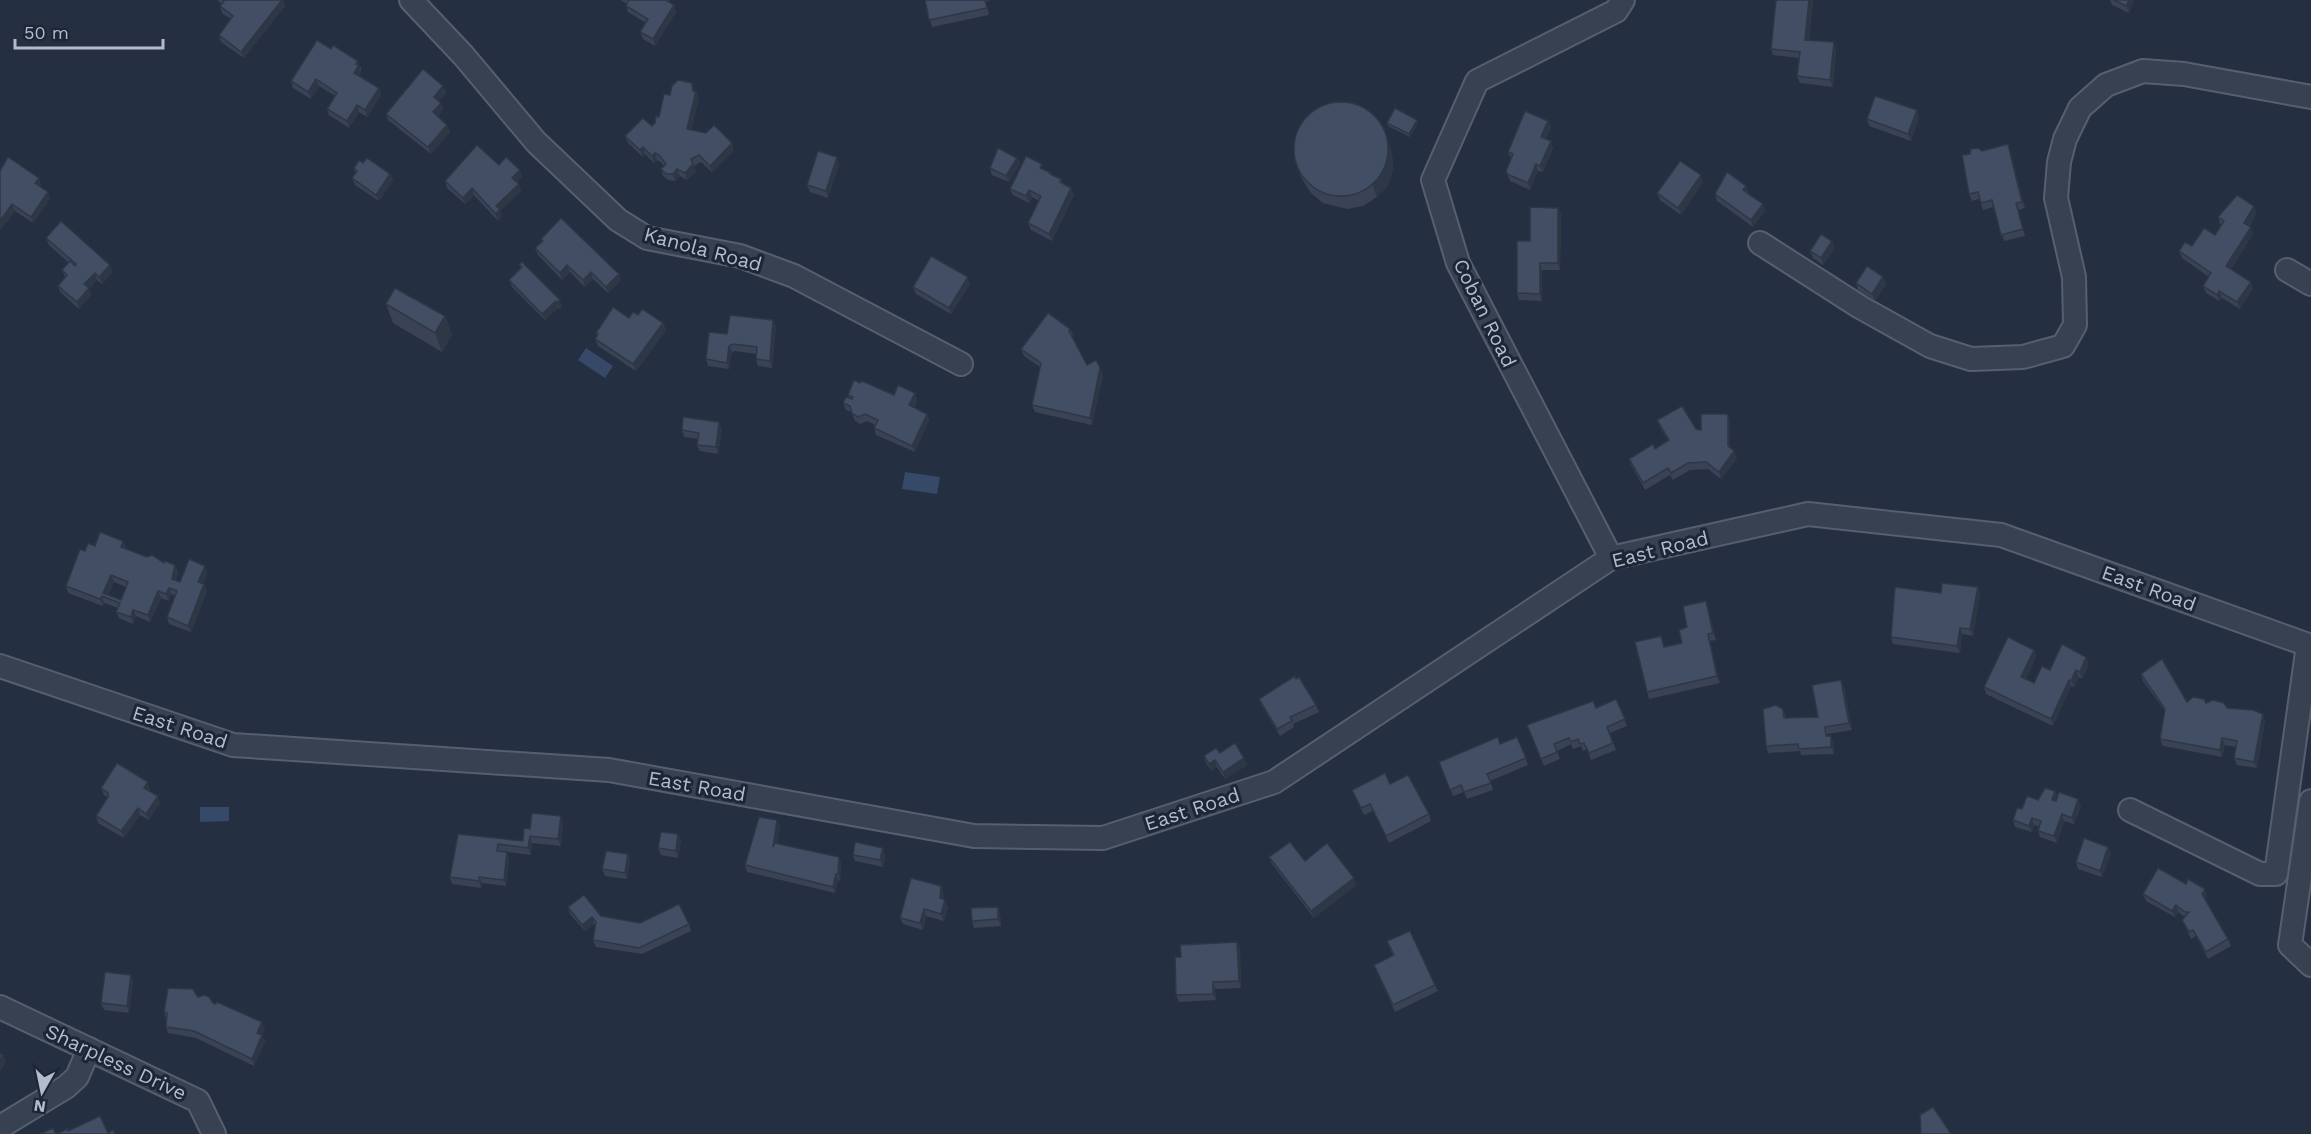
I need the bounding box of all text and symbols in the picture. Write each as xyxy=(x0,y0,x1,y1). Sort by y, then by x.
scale bar xyxy=(15,12,164,50)
text: 50 m xyxy=(24,22,69,43)
street label: Kanola Road xyxy=(641,222,765,276)
street label: Coban Road xyxy=(1448,255,1522,371)
street label: East Road xyxy=(1609,525,1711,573)
street label: East Road xyxy=(2099,560,2199,616)
street label: East Road xyxy=(129,700,231,754)
street label: East Road xyxy=(646,766,748,806)
street label: East Road xyxy=(1141,782,1243,836)
street label: Sharpless Drive xyxy=(42,1019,190,1105)
north arrow xyxy=(12,1062,72,1122)
text: N xyxy=(32,1096,47,1117)

